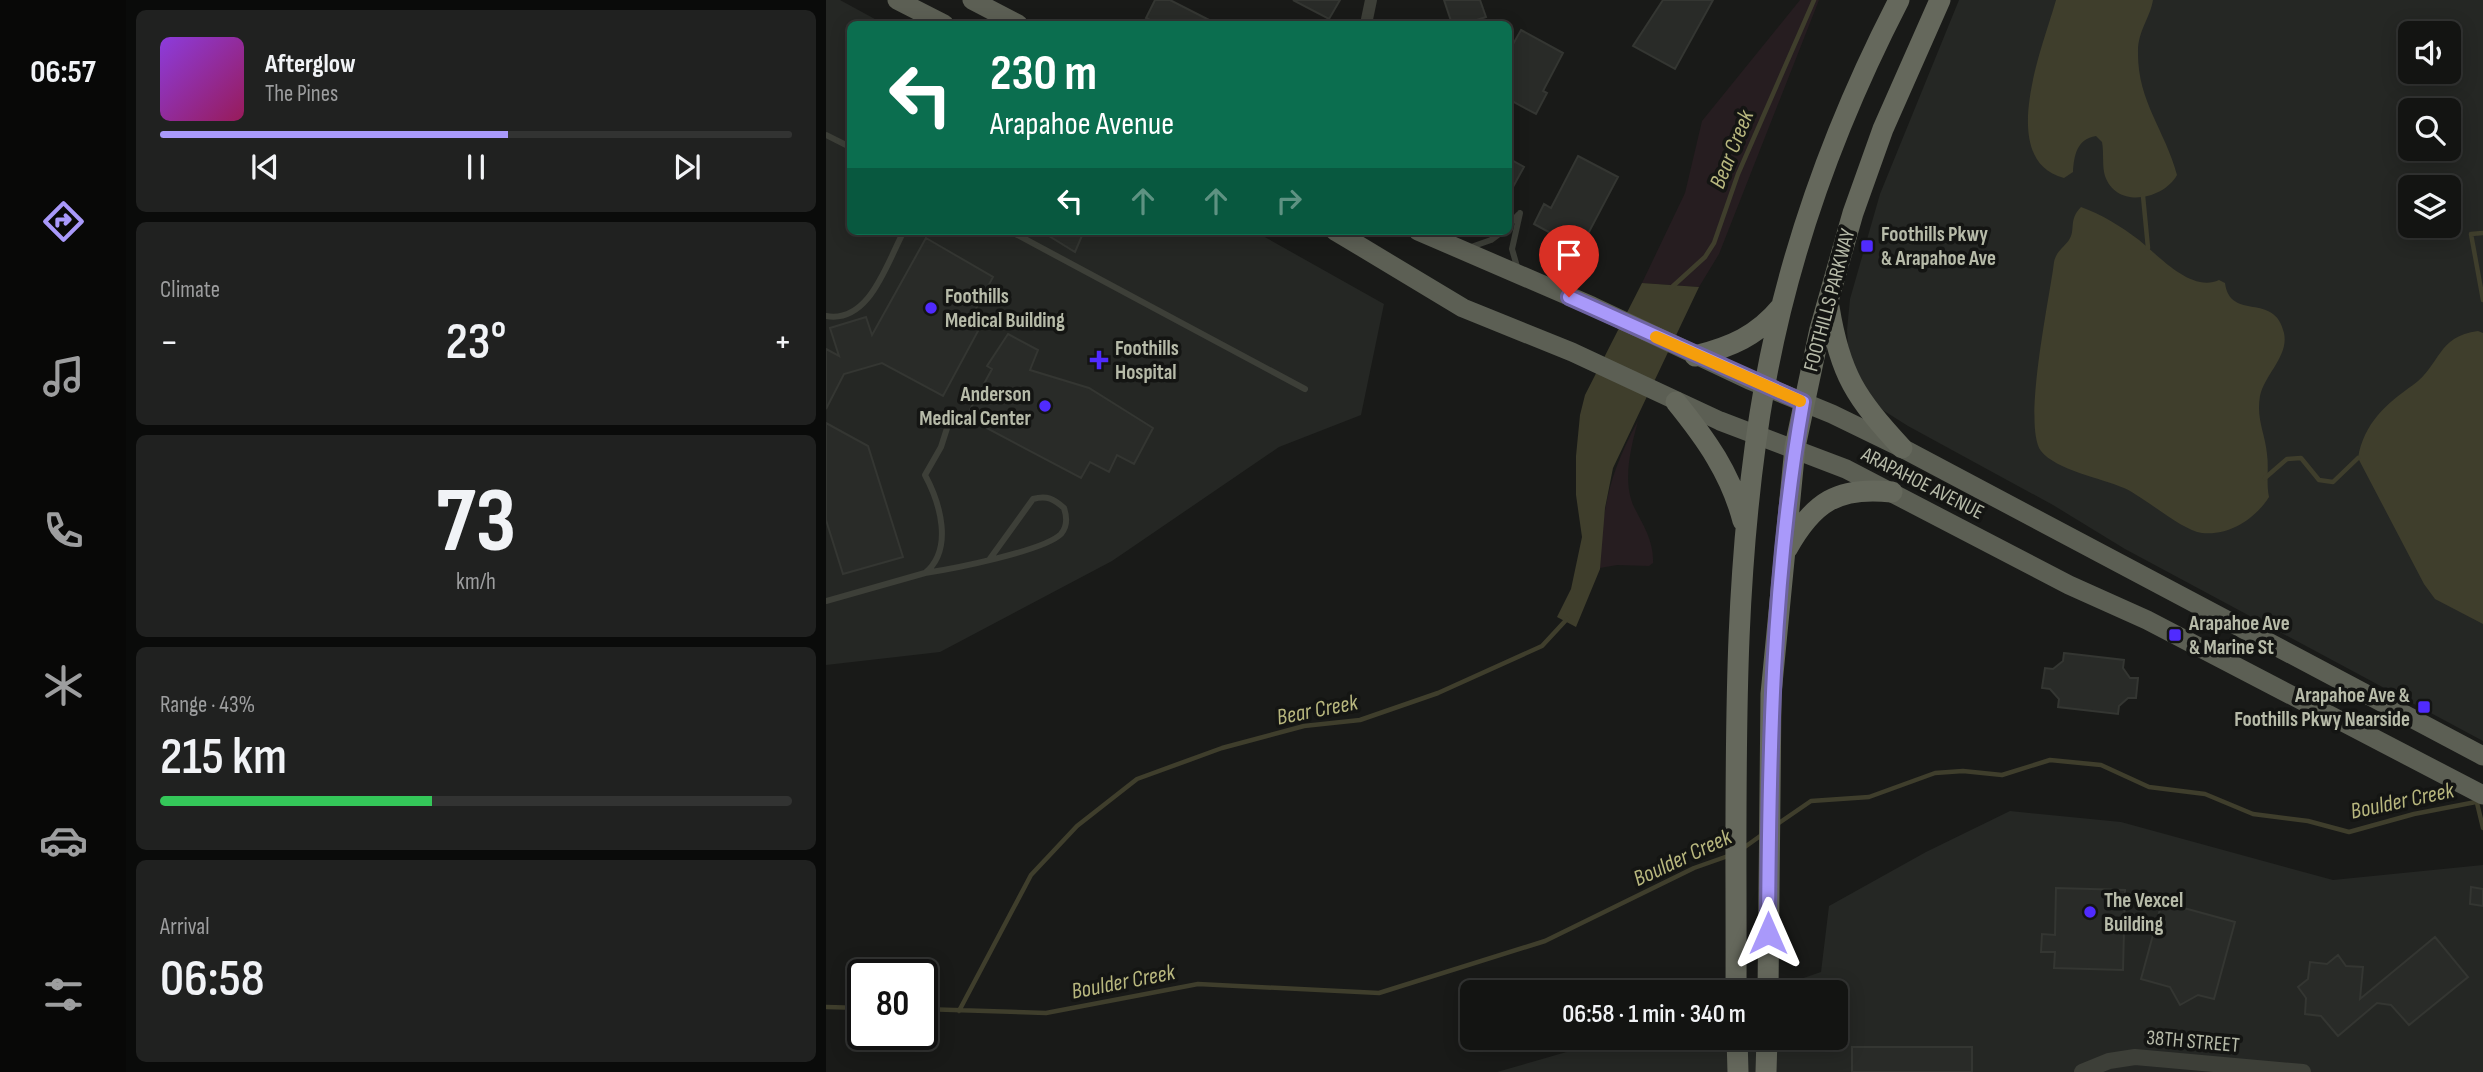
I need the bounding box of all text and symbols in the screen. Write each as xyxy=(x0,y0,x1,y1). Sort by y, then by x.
map controls xyxy=(2398,21,2461,238)
button: sound xyxy=(2398,21,2461,84)
text: 230 m xyxy=(990,45,1097,104)
text: Afterglow xyxy=(265,49,356,80)
icon: left xyxy=(875,49,966,140)
text: 06:57 xyxy=(30,53,96,92)
text: The Pines xyxy=(265,80,338,108)
button: search xyxy=(2398,98,2461,161)
text: Arapahoe Avenue xyxy=(990,105,1174,144)
water label: Bear Creek xyxy=(1704,105,1761,193)
icon: previous xyxy=(246,148,284,186)
icon: pause xyxy=(457,148,495,186)
icon: next xyxy=(668,148,706,186)
button: layers xyxy=(2398,175,2461,238)
icon: left xyxy=(1051,182,1089,220)
icon: ahead xyxy=(1124,182,1162,220)
icon: ahead xyxy=(1197,182,1235,220)
icon: right xyxy=(1270,182,1308,220)
icon: directions xyxy=(39,197,88,246)
place label: Foothills Pkwy & Arapahoe Ave xyxy=(1881,222,1996,271)
pin xyxy=(1539,225,1599,297)
street label: FOOTHILLS PARKWAY xyxy=(1798,226,1861,374)
icon: arrive xyxy=(1550,236,1588,274)
marker: Foothills Pkwy & Arapahoe Ave xyxy=(1859,238,1875,254)
text: Climate xyxy=(160,276,220,304)
place label: Foothills Medical Building xyxy=(945,284,1065,333)
marker: Foothills Medical Building xyxy=(923,300,939,316)
text: 23° xyxy=(446,311,506,374)
text: − xyxy=(160,320,179,365)
text: + xyxy=(773,320,792,365)
place label: Foothills Hospital xyxy=(1115,336,1179,385)
marker: Foothills Hospital xyxy=(1089,350,1109,370)
icon: music xyxy=(39,352,88,401)
place label: Anderson Medical Center xyxy=(919,382,1032,431)
marker: Anderson Medical Center xyxy=(1037,398,1053,414)
street label: ARAPAHOE AVENUE xyxy=(1856,441,1988,525)
text: 73 xyxy=(436,468,516,577)
icon: phone xyxy=(39,506,88,555)
text: km/h xyxy=(456,568,496,596)
place label: Arapahoe Ave & Marine St xyxy=(2188,611,2290,660)
marker: Arapahoe Ave & Marine St xyxy=(2167,627,2183,643)
icon: climate xyxy=(39,661,88,710)
place label: Arapahoe Ave & Foothills Pkwy Nearside xyxy=(2234,683,2410,732)
water label: Bear Creek xyxy=(1274,688,1361,732)
text: Range · 43% xyxy=(160,691,255,719)
marker: Arapahoe Ave & Foothills Pkwy Nearside xyxy=(2416,699,2432,715)
text: 215 km xyxy=(160,726,287,789)
water label: Boulder Creek xyxy=(2348,776,2458,826)
icon: car xyxy=(39,816,88,865)
water label: Boulder Creek xyxy=(1629,822,1737,893)
place label: The Vexcel Building xyxy=(2104,888,2183,937)
position arrow xyxy=(1731,896,1805,970)
marker: The Vexcel Building xyxy=(2082,904,2098,920)
text: Arrival xyxy=(160,913,209,941)
text: 06:58 xyxy=(160,948,265,1011)
water label: Boulder Creek xyxy=(1069,958,1179,1006)
speed limit sign: 80 xyxy=(847,959,938,1050)
icon: filters xyxy=(39,970,88,1019)
text: 06:58 · 1 min · 340 m xyxy=(1562,999,1746,1030)
street label: 38TH STREET xyxy=(2145,1025,2241,1058)

